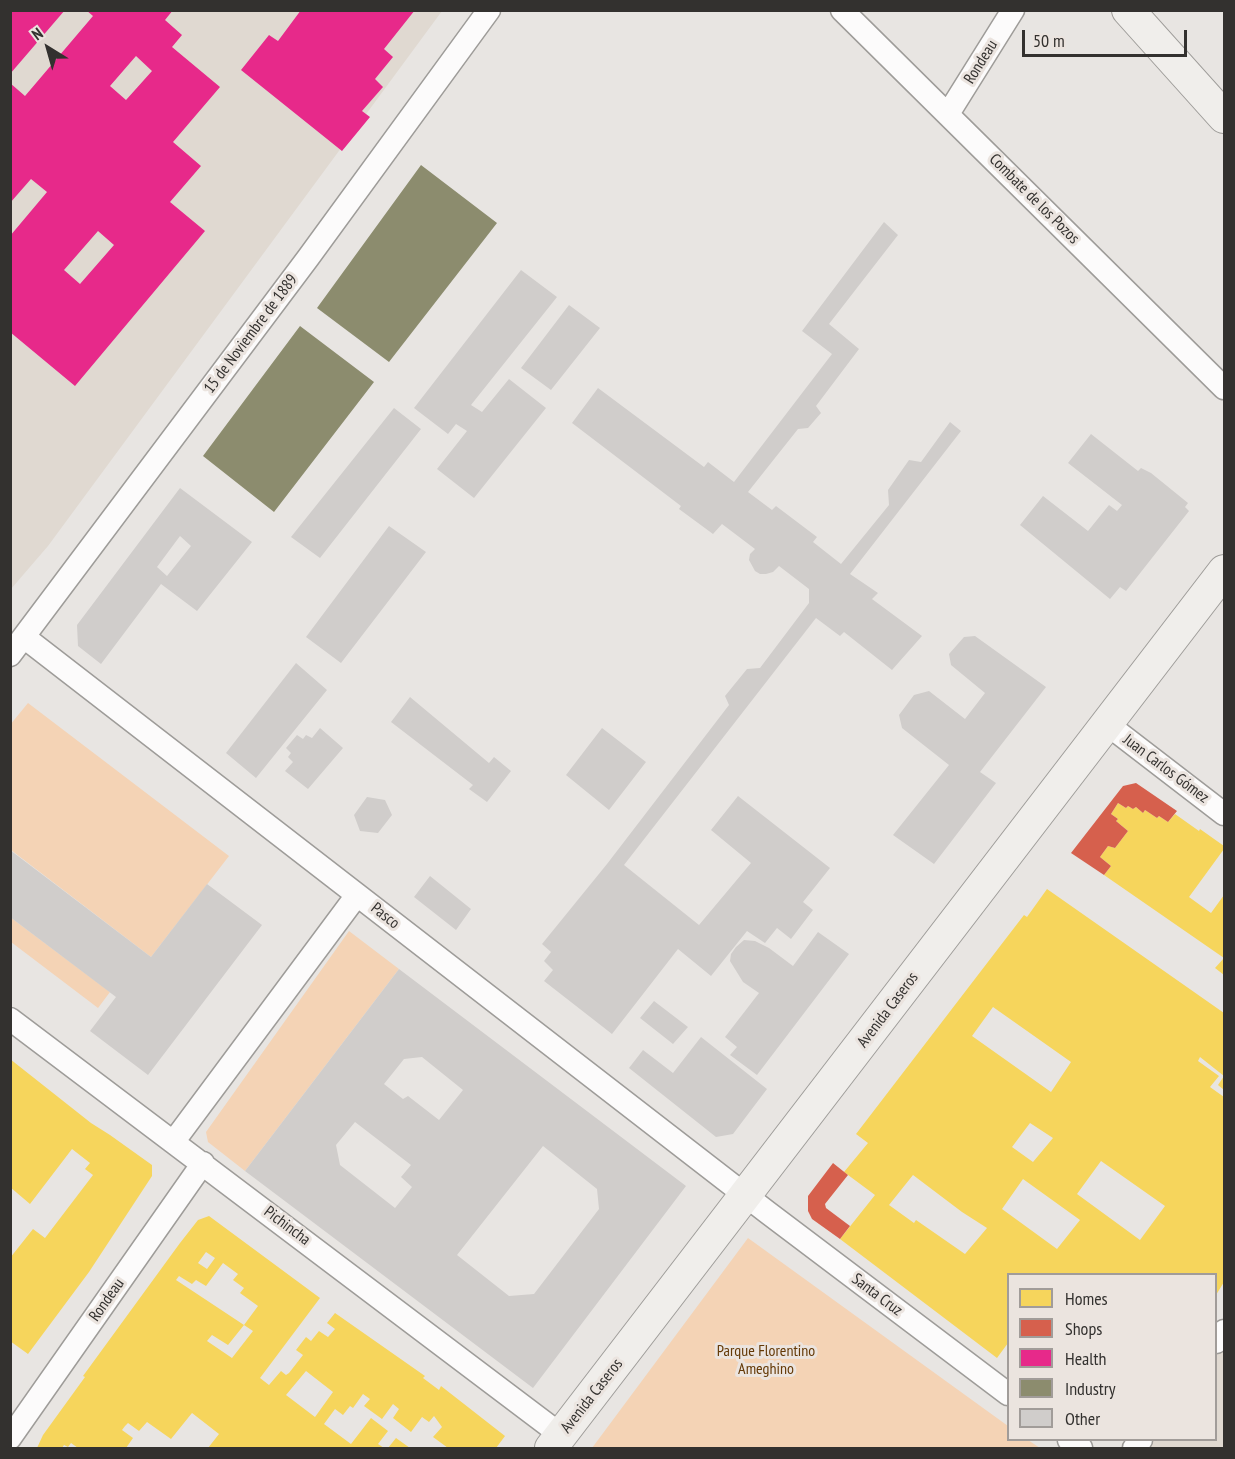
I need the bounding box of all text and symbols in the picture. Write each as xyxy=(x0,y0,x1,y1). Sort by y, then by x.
north arrow xyxy=(18,18,78,78)
scale bar xyxy=(1025,18,1190,56)
text: N xyxy=(28,23,47,44)
text: 50 m xyxy=(1033,29,1065,52)
street label: Rondeau xyxy=(960,37,1002,87)
street label: Combate de los Pozos xyxy=(985,150,1083,248)
street label: 15 de Noviembre de 1889 xyxy=(200,271,302,397)
street label: Juan Carlos Gómez xyxy=(1119,731,1213,807)
street label: Pasco xyxy=(367,899,403,933)
street label: Avenida Caseros xyxy=(853,969,923,1051)
street label: Pichincha xyxy=(260,1202,314,1250)
street label: Santa Cruz xyxy=(848,1270,906,1320)
legend xyxy=(1007,1273,1217,1441)
street label: Rondeau xyxy=(85,1275,129,1325)
text: Homes xyxy=(1065,1287,1108,1310)
text: Shops xyxy=(1065,1317,1102,1340)
park label: Parque Florentino Ameghino xyxy=(717,1341,815,1379)
text: Health xyxy=(1065,1347,1106,1370)
street label: Avenida Caseros xyxy=(557,1355,627,1437)
text: Industry xyxy=(1065,1377,1115,1400)
text: Other xyxy=(1065,1407,1100,1430)

